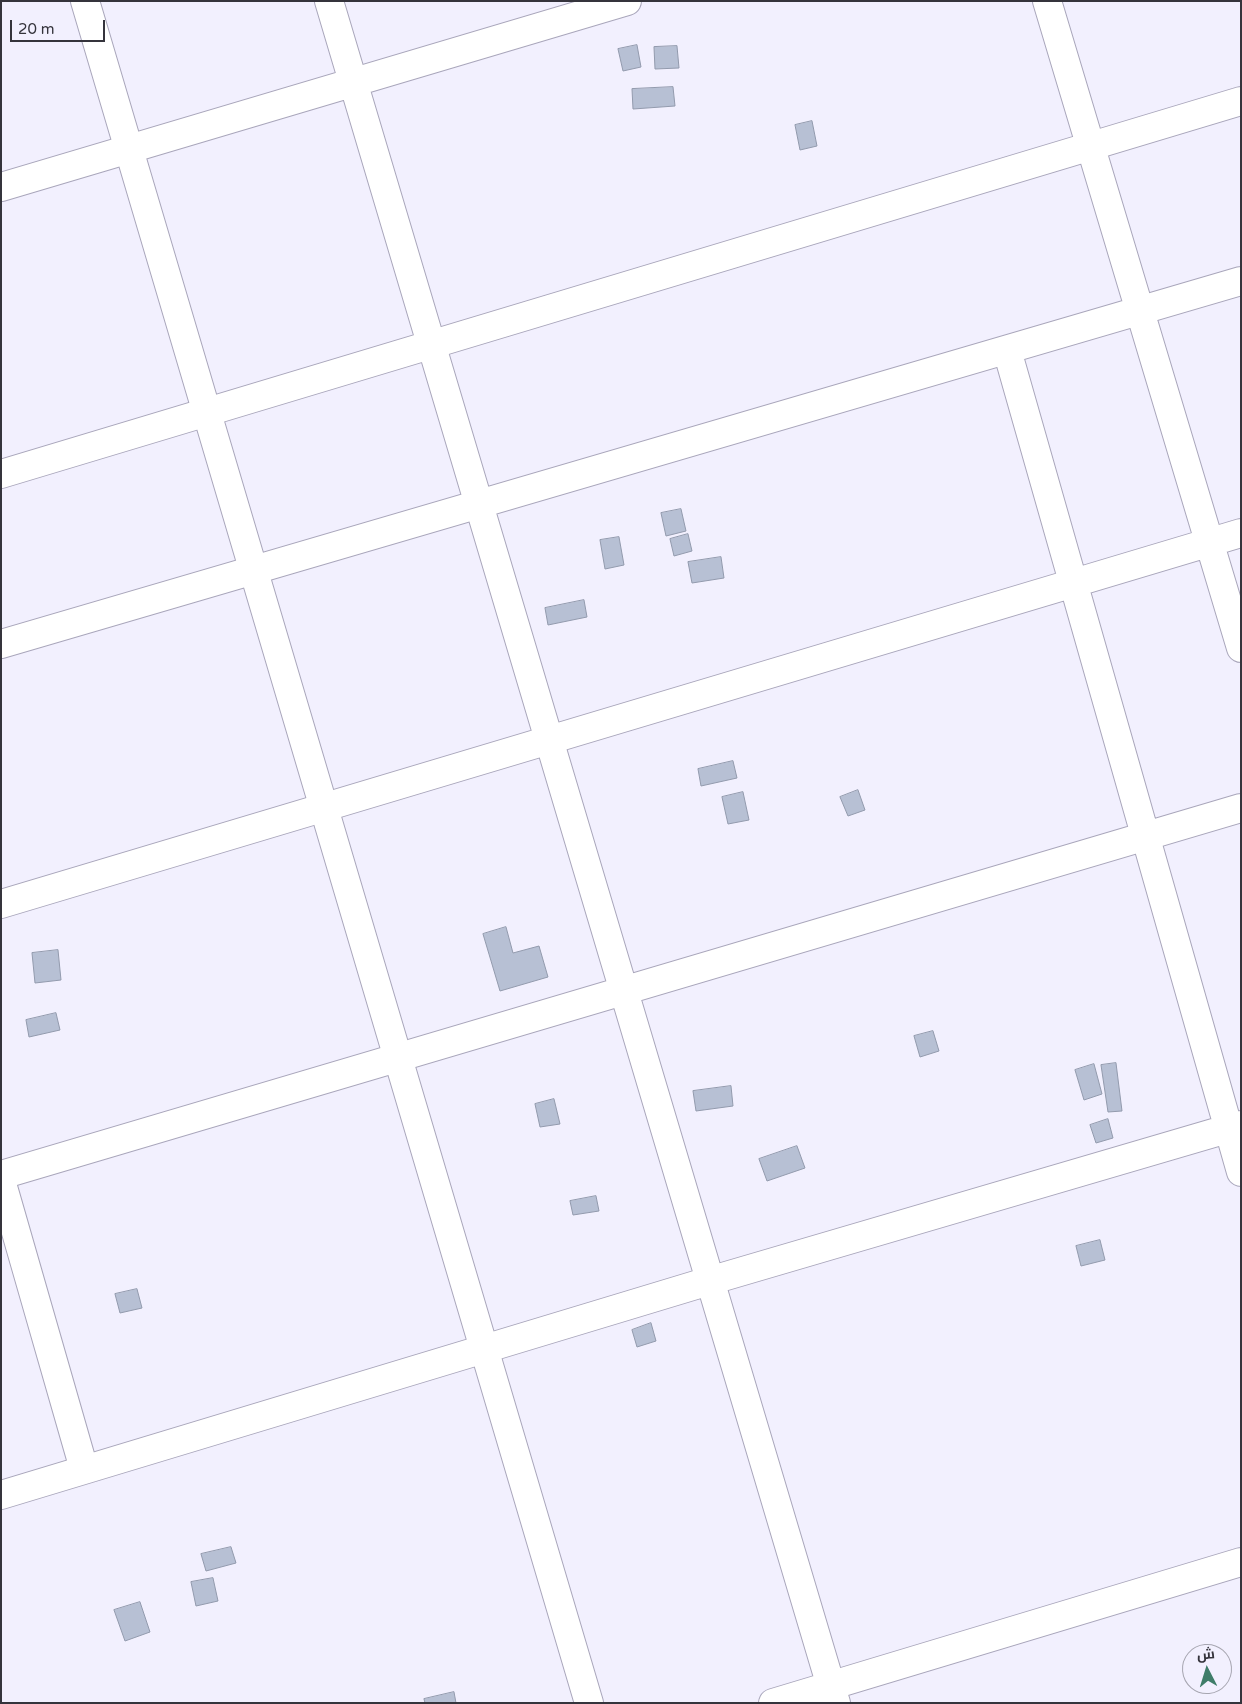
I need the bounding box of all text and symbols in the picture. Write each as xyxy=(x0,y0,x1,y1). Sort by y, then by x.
scale bar xyxy=(12,10,108,42)
text: 20 m xyxy=(18,20,55,38)
north arrow xyxy=(1182,1644,1232,1694)
text: ش xyxy=(1196,1645,1215,1664)

